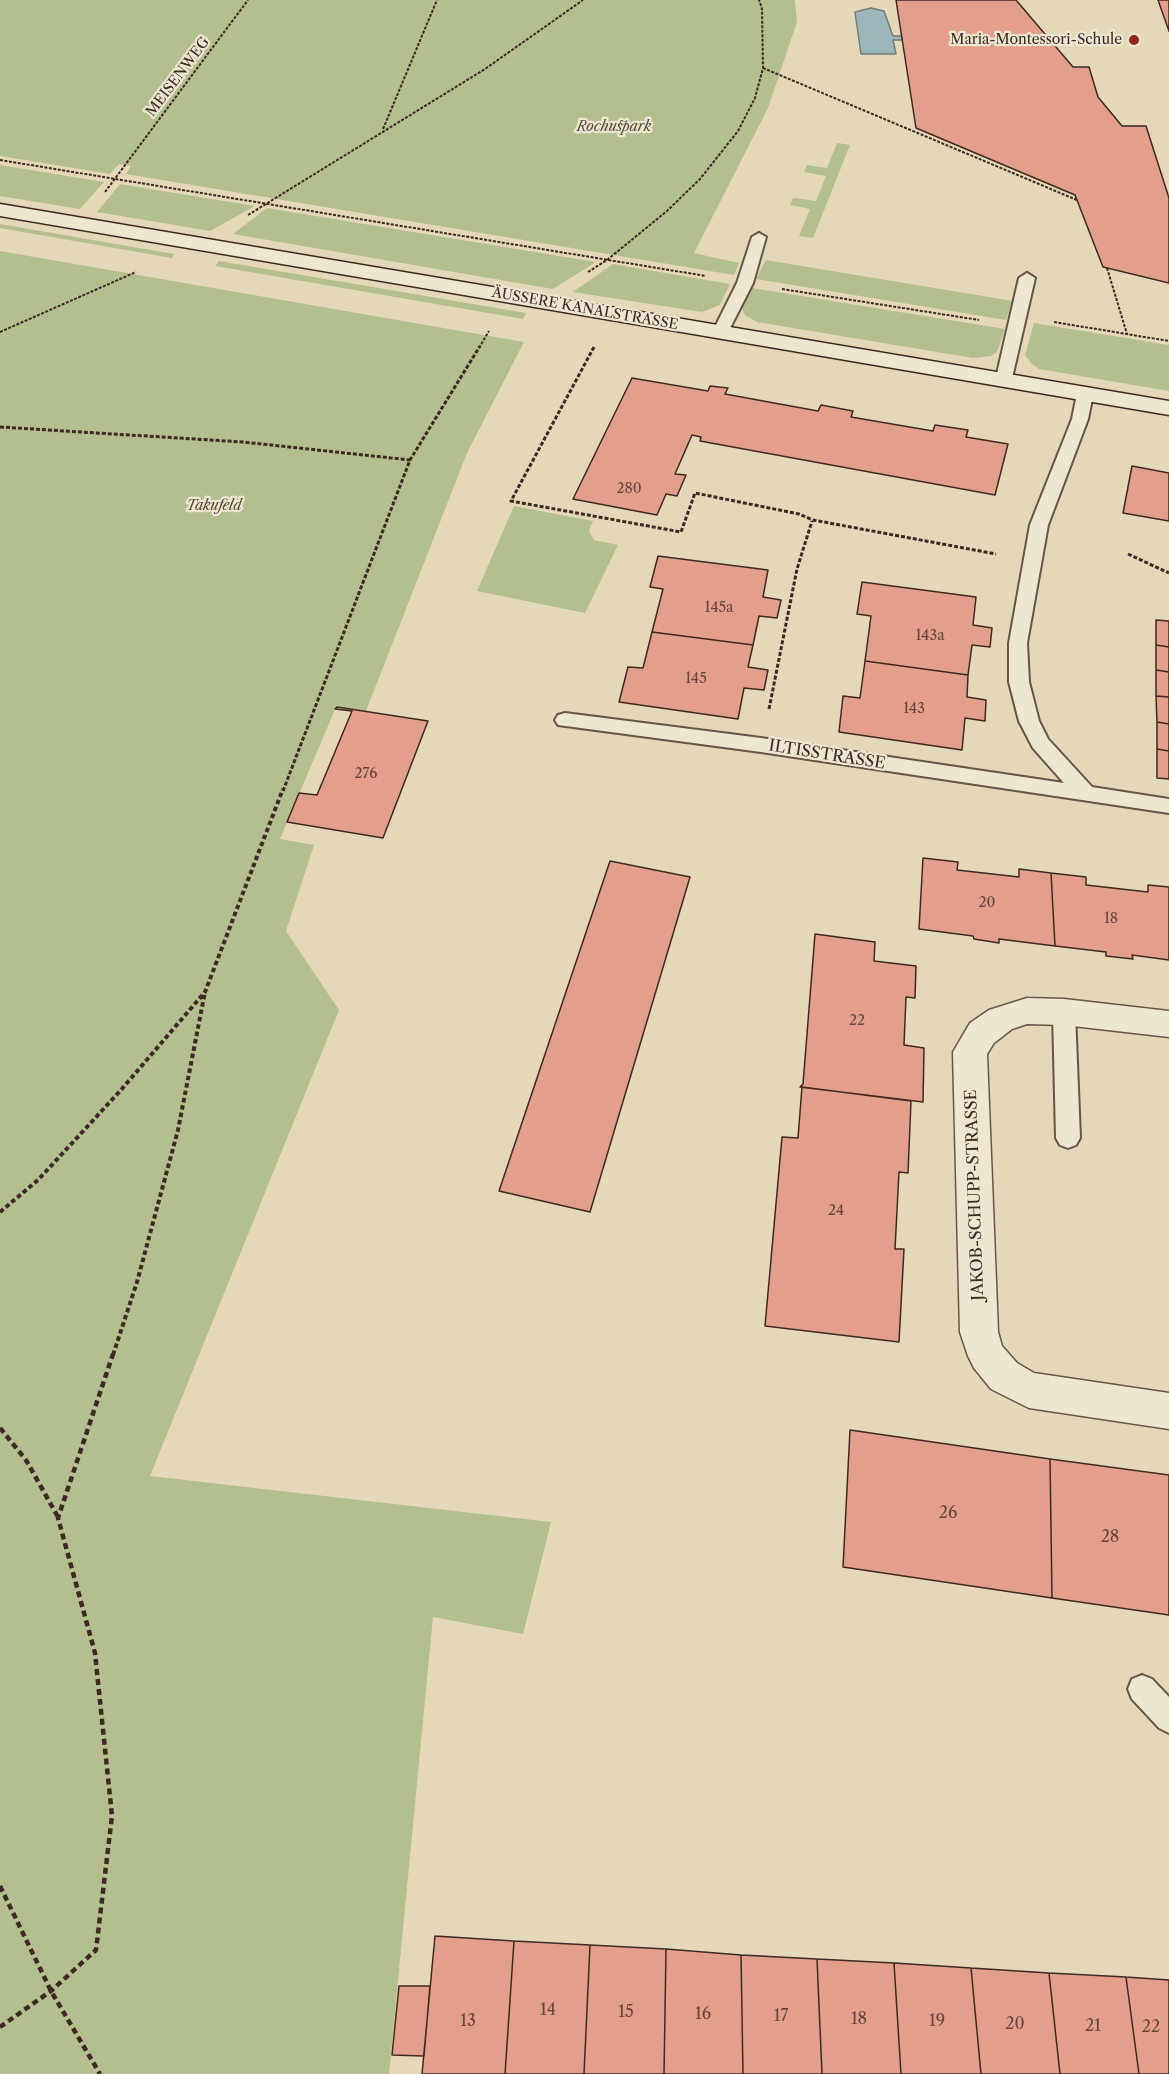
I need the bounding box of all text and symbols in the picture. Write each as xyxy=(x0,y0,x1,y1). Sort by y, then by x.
place label: Maria-Montessori-Schule xyxy=(950,32,1122,48)
marker: Maria-Montessori-Schule xyxy=(1127,33,1141,47)
street label: MEISENWEG xyxy=(143,34,213,120)
park label: Rochuspark xyxy=(577,119,651,135)
street label: ÄUSSERE KANALSTRASSE xyxy=(491,284,679,334)
house number: 280 xyxy=(616,481,642,497)
park label: Takufeld xyxy=(186,498,242,514)
house number: 145a xyxy=(705,600,733,616)
house number: 143a xyxy=(915,628,945,644)
house number: 145 xyxy=(685,671,707,687)
house number: 143 xyxy=(903,701,925,717)
street label: ILTISSTRASSE xyxy=(767,736,887,774)
house number: 276 xyxy=(355,766,377,782)
house number: 20 xyxy=(979,895,995,911)
house number: 18 xyxy=(1104,911,1118,927)
house number: 22 xyxy=(849,1013,865,1029)
street label: JAKOB-SCHUPP-STRASSE xyxy=(962,1089,988,1301)
house number: 24 xyxy=(828,1203,844,1219)
house number: 26 xyxy=(939,1503,957,1523)
house number: 28 xyxy=(1101,1527,1119,1547)
house number: 14 xyxy=(540,2000,556,2020)
house number: 15 xyxy=(618,2002,634,2022)
house number: 16 xyxy=(695,2004,711,2024)
house number: 17 xyxy=(774,2006,788,2026)
house number: 18 xyxy=(851,2009,867,2029)
house number: 13 xyxy=(460,2011,476,2031)
house number: 19 xyxy=(929,2011,945,2031)
house number: 20 xyxy=(1005,2014,1025,2034)
house number: 21 xyxy=(1085,2016,1101,2036)
house number: 22 xyxy=(1142,2017,1160,2037)

